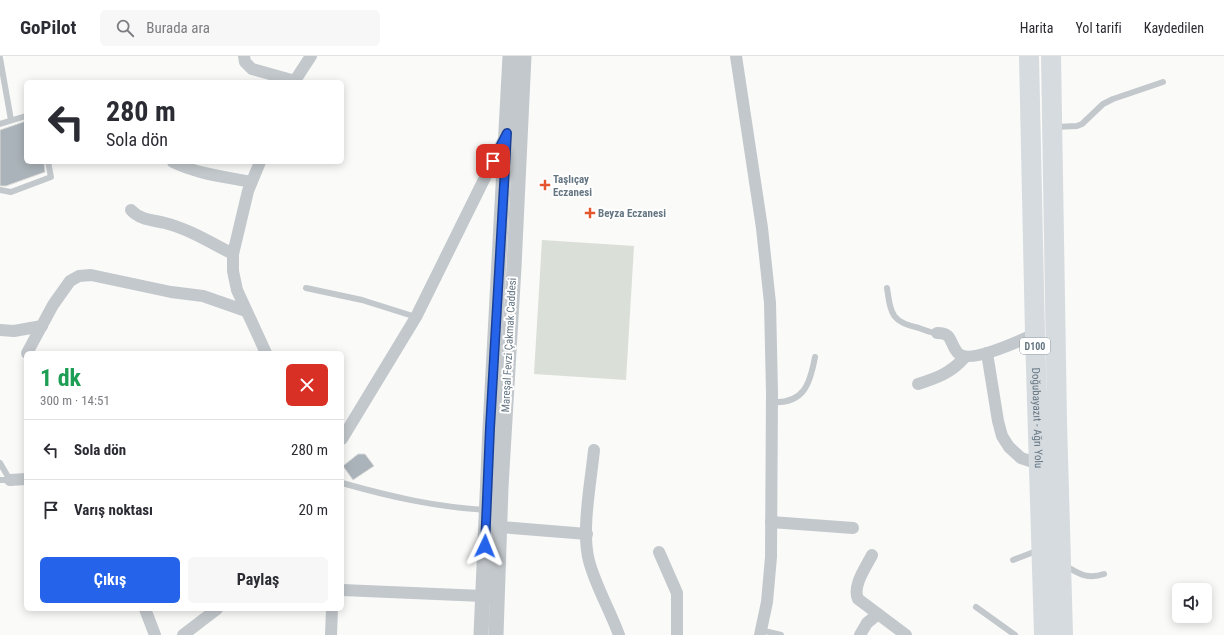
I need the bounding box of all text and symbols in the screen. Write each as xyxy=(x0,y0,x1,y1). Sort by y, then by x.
search box xyxy=(100,10,380,46)
text: GoPilot xyxy=(20,16,76,39)
icon: search xyxy=(114,17,136,39)
text: Burada ara xyxy=(146,19,210,37)
text: Harita xyxy=(1020,20,1053,36)
text: Yol tarifi xyxy=(1075,20,1122,36)
text: Kaydedilen xyxy=(1144,20,1204,36)
text: 280 m xyxy=(106,95,176,128)
icon: left xyxy=(40,96,92,148)
text: Sola dön xyxy=(106,129,168,150)
pin xyxy=(476,144,510,178)
icon: arrive xyxy=(482,150,504,172)
place label: Taşlıçay Eczanesi xyxy=(553,173,592,199)
marker: Taşlıçay Eczanesi xyxy=(540,180,550,190)
place label: Beyza Eczanesi xyxy=(598,207,666,220)
marker: Beyza Eczanesi xyxy=(585,208,595,218)
street label: Mareşal Fevzi Çakmak Caddesi xyxy=(499,277,519,413)
road number: D100 xyxy=(1020,338,1050,354)
text: 1 dk xyxy=(40,364,81,392)
button: close xyxy=(286,364,328,406)
street label: Doğubayazıt - Ağrı Yolu xyxy=(1030,367,1046,468)
text: 300 m · 14:51 xyxy=(40,393,110,408)
icon: left xyxy=(40,439,62,461)
text: Sola dön xyxy=(74,441,126,459)
text: 280 m xyxy=(291,441,328,459)
icon: arrive xyxy=(40,499,62,521)
text: Varış noktası xyxy=(74,501,153,519)
text: 20 m xyxy=(298,501,328,519)
position arrow xyxy=(464,525,506,567)
button: Çıkış xyxy=(40,557,180,603)
button: Paylaş xyxy=(188,557,328,603)
map controls xyxy=(1172,583,1212,623)
button: sound xyxy=(1172,583,1212,623)

